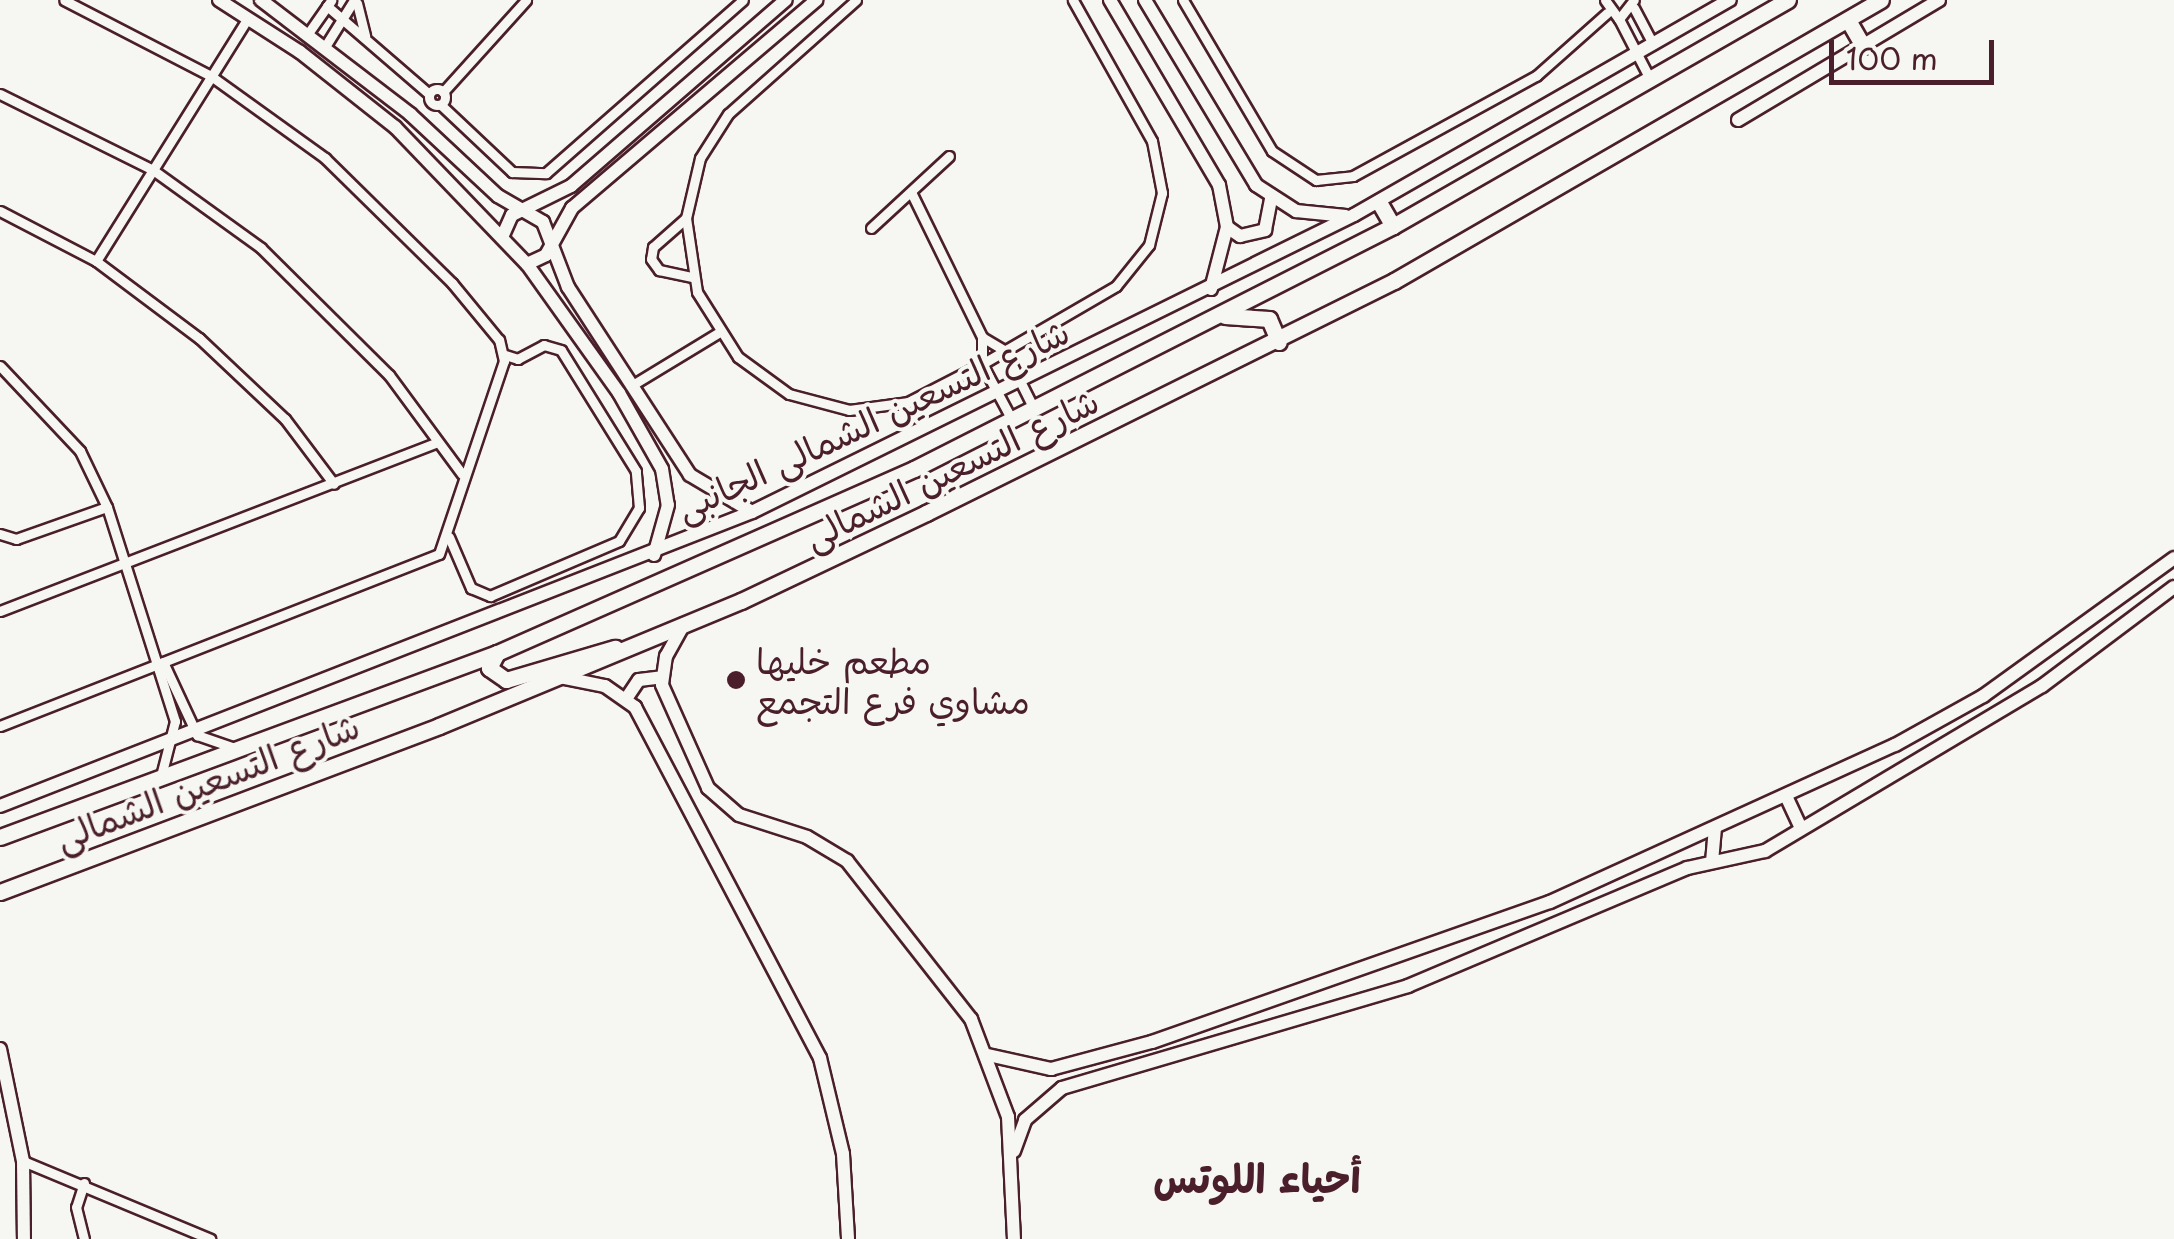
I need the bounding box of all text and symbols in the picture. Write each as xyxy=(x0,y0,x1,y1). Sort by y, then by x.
scale bar xyxy=(1834,20,1999,82)
text: 100 m xyxy=(1846,35,1938,80)
street label: شارع التسعين الشمالى الجانبى xyxy=(669,309,1075,529)
street label: شارع التسعين الشمالى xyxy=(797,379,1105,557)
place label: مطعم خليها مشاوي فرع التجمع xyxy=(756,639,1030,721)
marker: مطعم خليها مشاوي فرع التجمع xyxy=(725,669,747,691)
street label: شارع التسعين الشمالى xyxy=(49,704,365,858)
district label: أحياء اللوتس xyxy=(1153,1153,1361,1201)

